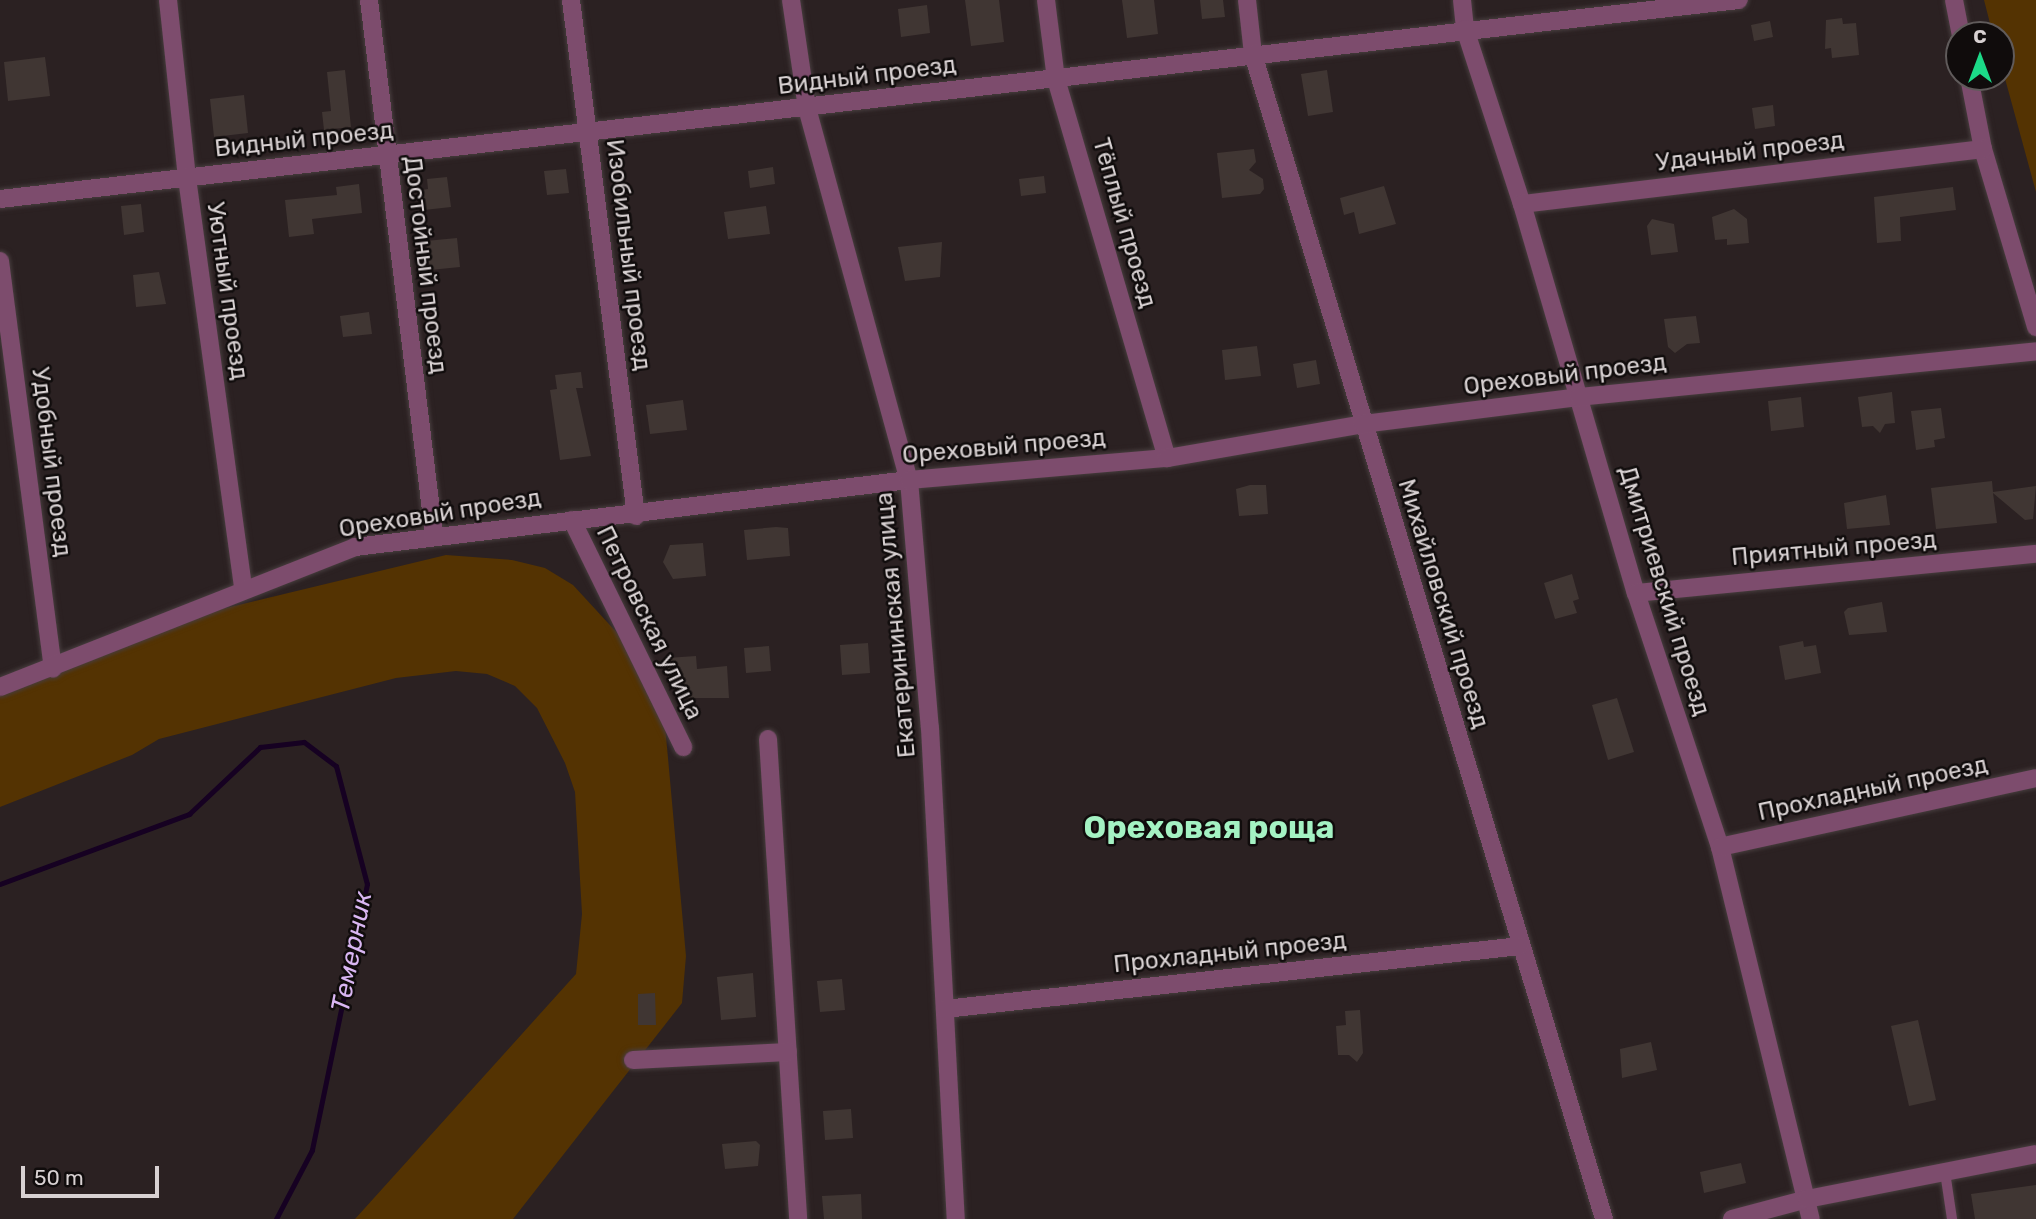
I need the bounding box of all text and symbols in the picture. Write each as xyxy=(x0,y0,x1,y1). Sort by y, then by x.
north arrow xyxy=(1945,21,2015,91)
text: С xyxy=(1973,25,1987,48)
street label: Видный проезд xyxy=(776,51,958,101)
street label: Видный проезд xyxy=(213,116,395,164)
street label: Удачный проезд xyxy=(1654,126,1846,178)
street label: Тёплый проезд xyxy=(1086,135,1162,311)
street label: Изобильный проезд xyxy=(600,138,656,372)
street label: Достойный проезд xyxy=(397,154,453,376)
street label: Уютный проезд xyxy=(200,200,254,382)
street label: Ореховый проезд xyxy=(1462,348,1668,402)
street label: Удобный проезд xyxy=(25,366,77,558)
street label: Ореховый проезд xyxy=(901,424,1107,470)
street label: Дмитриевский проезд xyxy=(1612,463,1716,719)
street label: Михайловский проезд xyxy=(1391,476,1495,732)
street label: Ореховый проезд xyxy=(337,484,543,544)
street label: Екатерининская улица xyxy=(870,491,922,759)
street label: Петровская улица xyxy=(590,522,708,724)
street label: Приятный проезд xyxy=(1730,526,1938,572)
street label: Прохладный проезд xyxy=(1755,751,1991,827)
district label: Ореховая роща xyxy=(1084,808,1334,846)
water label: Темерник xyxy=(325,889,379,1015)
street label: Прохладный проезд xyxy=(1112,926,1348,980)
scale bar xyxy=(24,1152,163,1196)
text: 50 m xyxy=(34,1165,84,1190)

